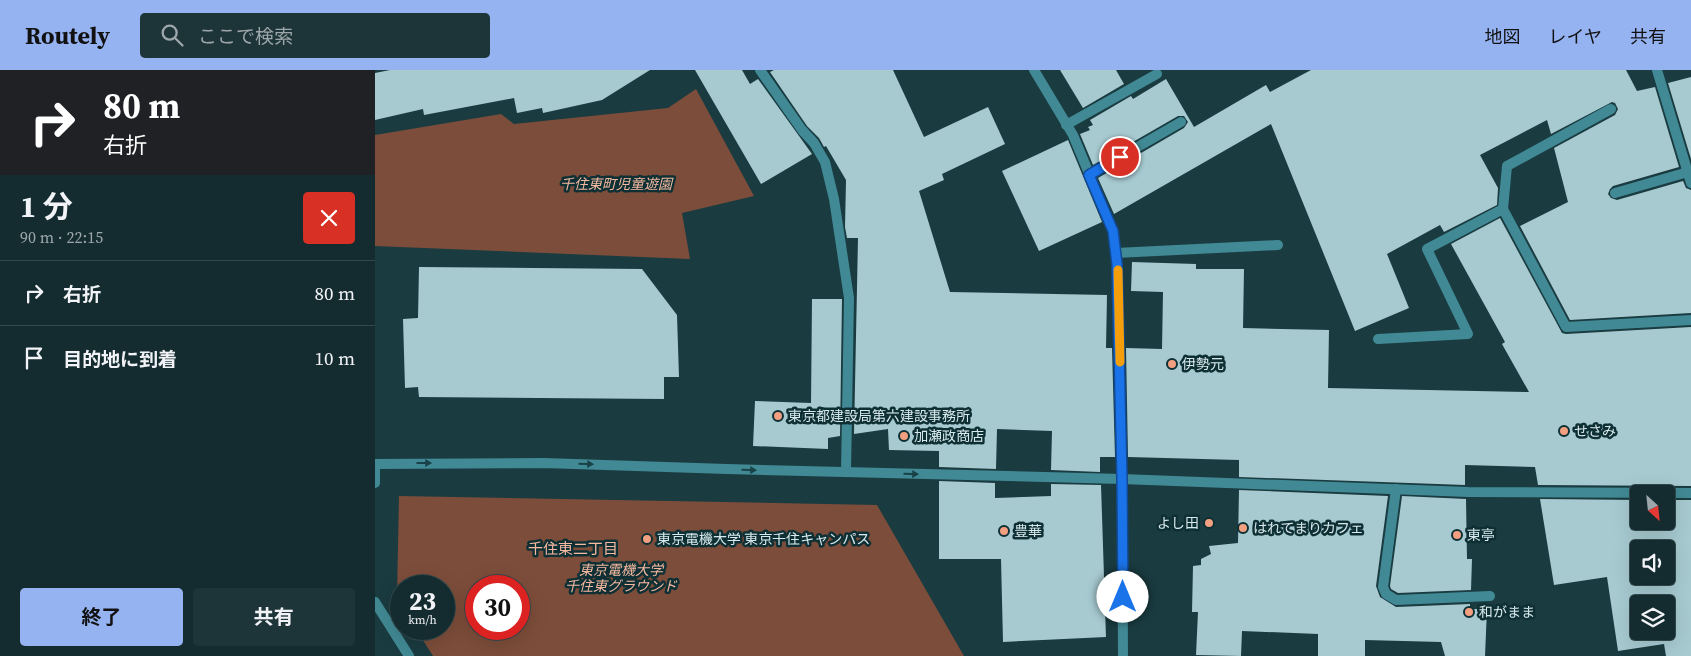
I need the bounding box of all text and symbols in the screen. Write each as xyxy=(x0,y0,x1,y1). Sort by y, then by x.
search box xyxy=(140,13,490,58)
text: Routely xyxy=(25,19,110,52)
icon: search xyxy=(158,21,186,49)
text: ここで検索 xyxy=(198,23,293,49)
text: 地図 xyxy=(1485,24,1521,49)
text: レイヤ xyxy=(1549,24,1602,49)
text: 共有 xyxy=(1630,24,1666,49)
text: 80 m xyxy=(103,82,180,130)
icon: right xyxy=(20,90,85,155)
text: 右折 xyxy=(103,130,147,160)
pin xyxy=(1099,136,1141,178)
icon: arrive xyxy=(1106,143,1134,171)
park label: 千住東町児童遊園 xyxy=(560,174,674,194)
text: 1 分 xyxy=(20,186,73,227)
button: close xyxy=(303,192,355,244)
text: 90 m · 22:15 xyxy=(20,226,103,248)
icon: right xyxy=(20,279,48,307)
text: 80 m xyxy=(314,280,355,306)
text: 右折 xyxy=(63,281,101,307)
icon: arrive xyxy=(20,344,48,372)
text: 10 m xyxy=(314,345,355,371)
text: 目的地に到着 xyxy=(63,346,177,372)
place label: 伊勢元 xyxy=(1182,354,1224,374)
marker: 伊勢元 xyxy=(1166,358,1178,370)
place label: 東京都建設局第六建設事務所 xyxy=(788,406,970,426)
marker: 東京都建設局第六建設事務所 xyxy=(772,410,784,422)
place label: せさみ xyxy=(1574,421,1616,441)
marker: せさみ xyxy=(1558,425,1570,437)
place label: 加瀬政商店 xyxy=(914,426,984,446)
marker: 加瀬政商店 xyxy=(898,430,910,442)
one-way arrow xyxy=(416,459,432,467)
one-way arrow xyxy=(578,461,594,469)
one-way arrow xyxy=(741,466,757,474)
one-way arrow xyxy=(903,470,919,478)
north arrow xyxy=(1630,485,1675,530)
map controls xyxy=(1630,485,1675,640)
place label: よし田 xyxy=(1157,513,1199,533)
marker: よし田 xyxy=(1203,517,1215,529)
place label: はれてまりカフェ xyxy=(1253,518,1364,538)
place label: 豊華 xyxy=(1014,521,1042,541)
marker: はれてまりカフェ xyxy=(1237,522,1249,534)
marker: 豊華 xyxy=(998,525,1010,537)
place label: 東亭 xyxy=(1467,525,1495,545)
place label: 東京電機大学 東京千住キャンパス xyxy=(657,529,870,549)
marker: 東亭 xyxy=(1451,529,1463,541)
marker: 東京電機大学 東京千住キャンパス xyxy=(641,533,653,545)
district label: 千住東二丁目 xyxy=(528,538,618,559)
button: sound xyxy=(1630,540,1675,585)
park label: 東京電機大学 千住東グラウンド xyxy=(565,560,678,596)
position arrow xyxy=(1096,570,1148,622)
speed limit sign: 30 xyxy=(465,575,530,640)
text: 23 xyxy=(409,584,436,618)
button: 終了 xyxy=(20,588,183,646)
button: 共有 xyxy=(193,588,355,646)
button: layers xyxy=(1630,595,1675,640)
place label: 和がまま xyxy=(1479,602,1535,622)
marker: 和がまま xyxy=(1463,606,1475,618)
text: km/h xyxy=(408,612,437,628)

